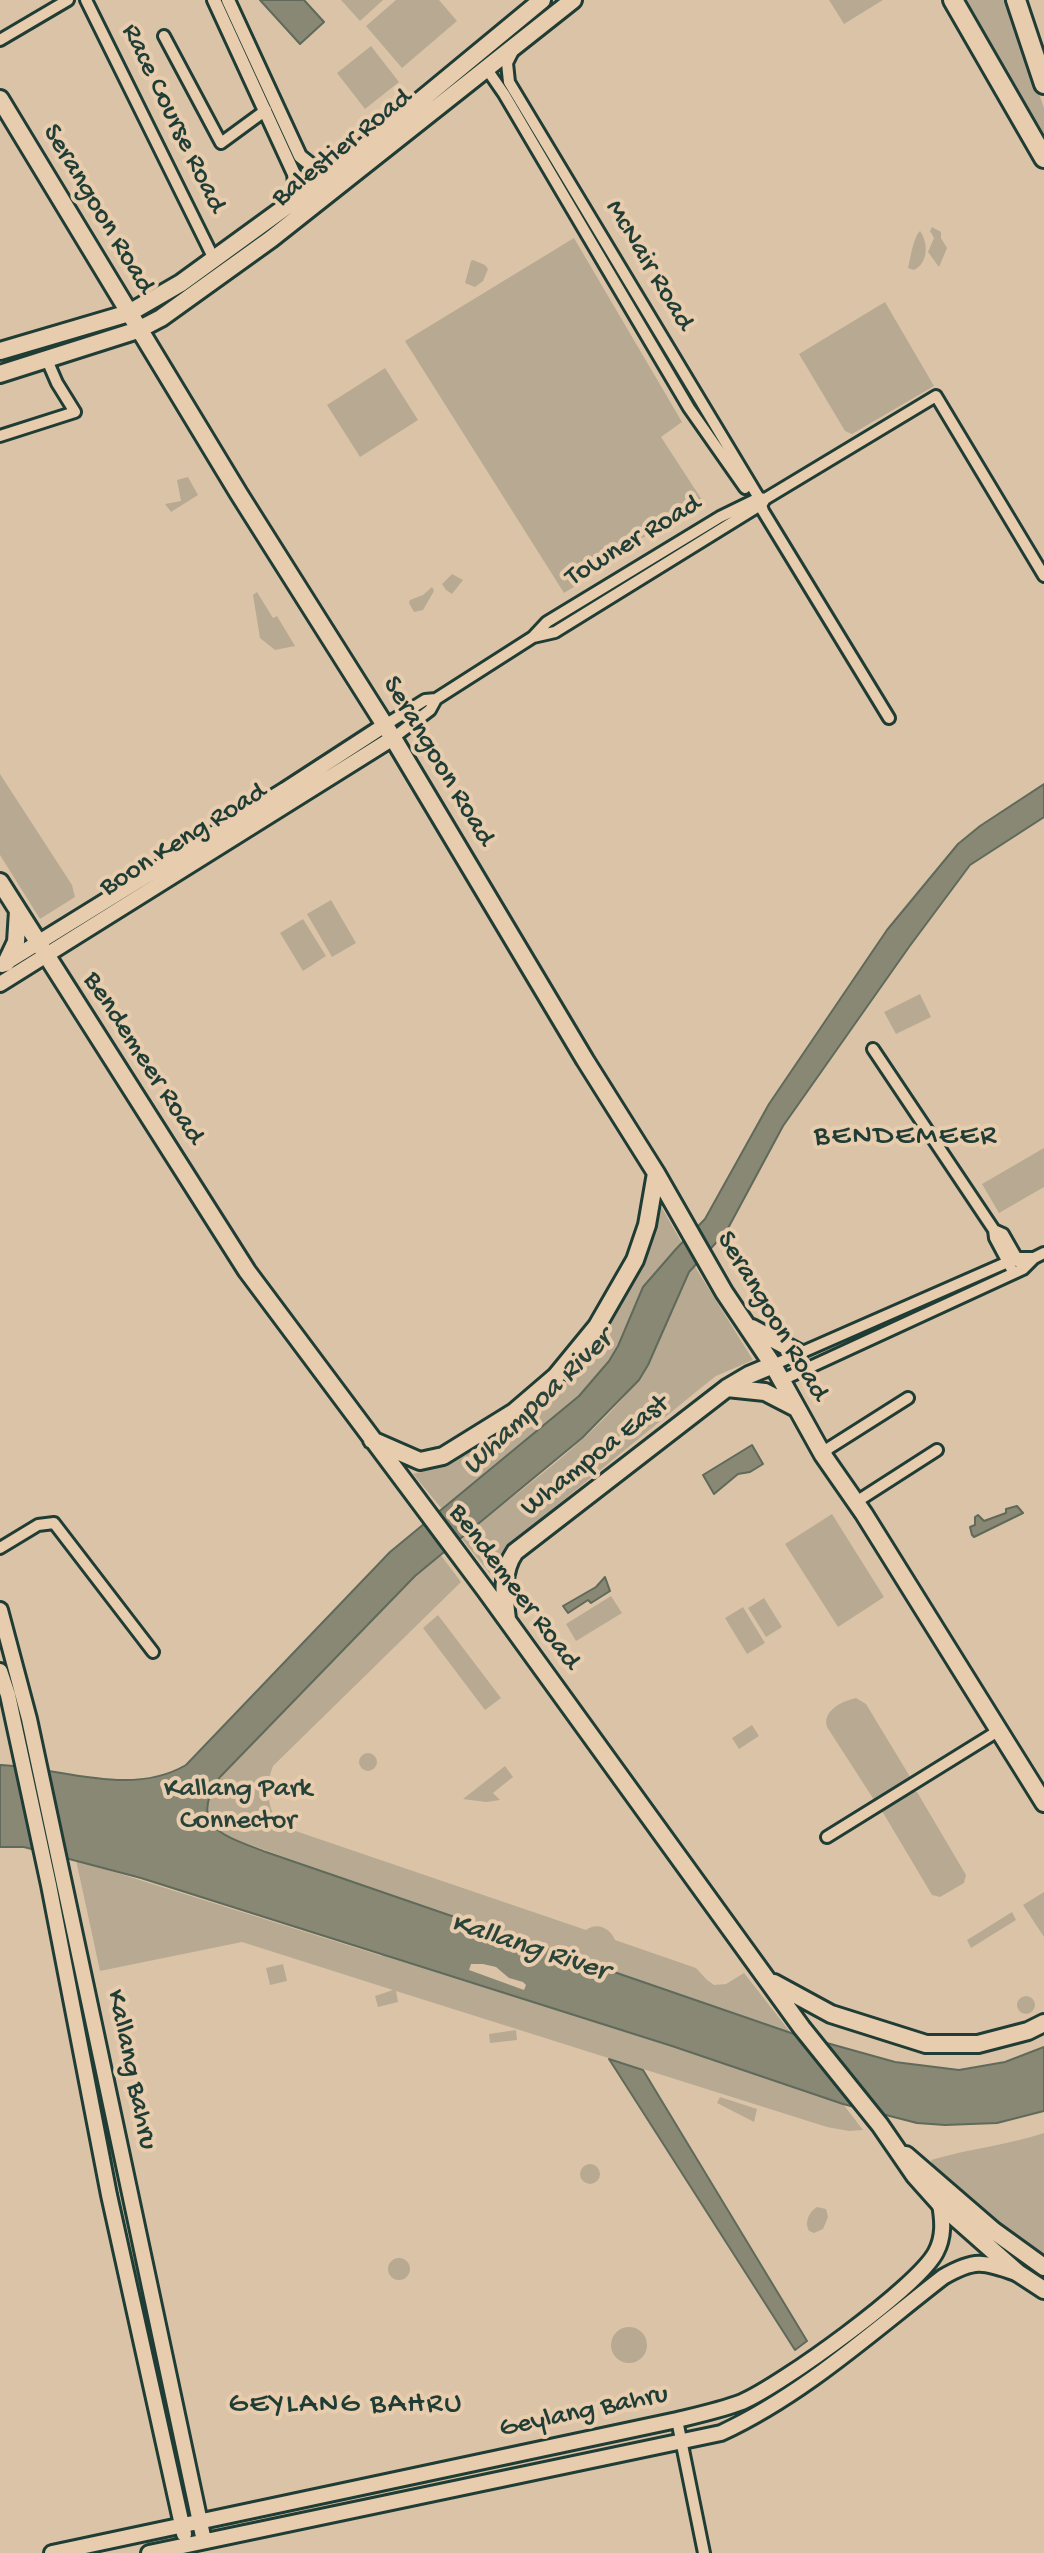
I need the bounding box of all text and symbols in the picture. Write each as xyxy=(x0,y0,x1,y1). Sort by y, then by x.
street label: Race Course Road xyxy=(112,19,232,219)
street label: Balestier Road xyxy=(266,82,420,216)
street label: Serangoon Road xyxy=(33,119,161,301)
street label: McNair Road xyxy=(596,195,700,337)
street label: Towner Road xyxy=(560,488,708,596)
street label: Serangoon Road xyxy=(373,671,501,853)
street label: Boon Keng Road xyxy=(94,776,274,906)
street label: Bendemeer Road xyxy=(74,966,210,1152)
district label: BENDEMEER xyxy=(814,1120,998,1156)
street label: Serangoon Road xyxy=(707,1226,835,1408)
water label: Whampoa River xyxy=(456,1323,622,1485)
street label: Whampoa East xyxy=(515,1389,677,1525)
street label: Bendemeer Road xyxy=(440,1498,586,1678)
park label: Kallang Park Connector xyxy=(164,1774,312,1840)
water label: Kallang River xyxy=(446,1907,612,1991)
street label: Kallang Bahru xyxy=(97,1987,163,2153)
street label: Geylang Bahru xyxy=(497,2379,671,2447)
district label: GEYLANG BAHRU xyxy=(228,2388,464,2424)

